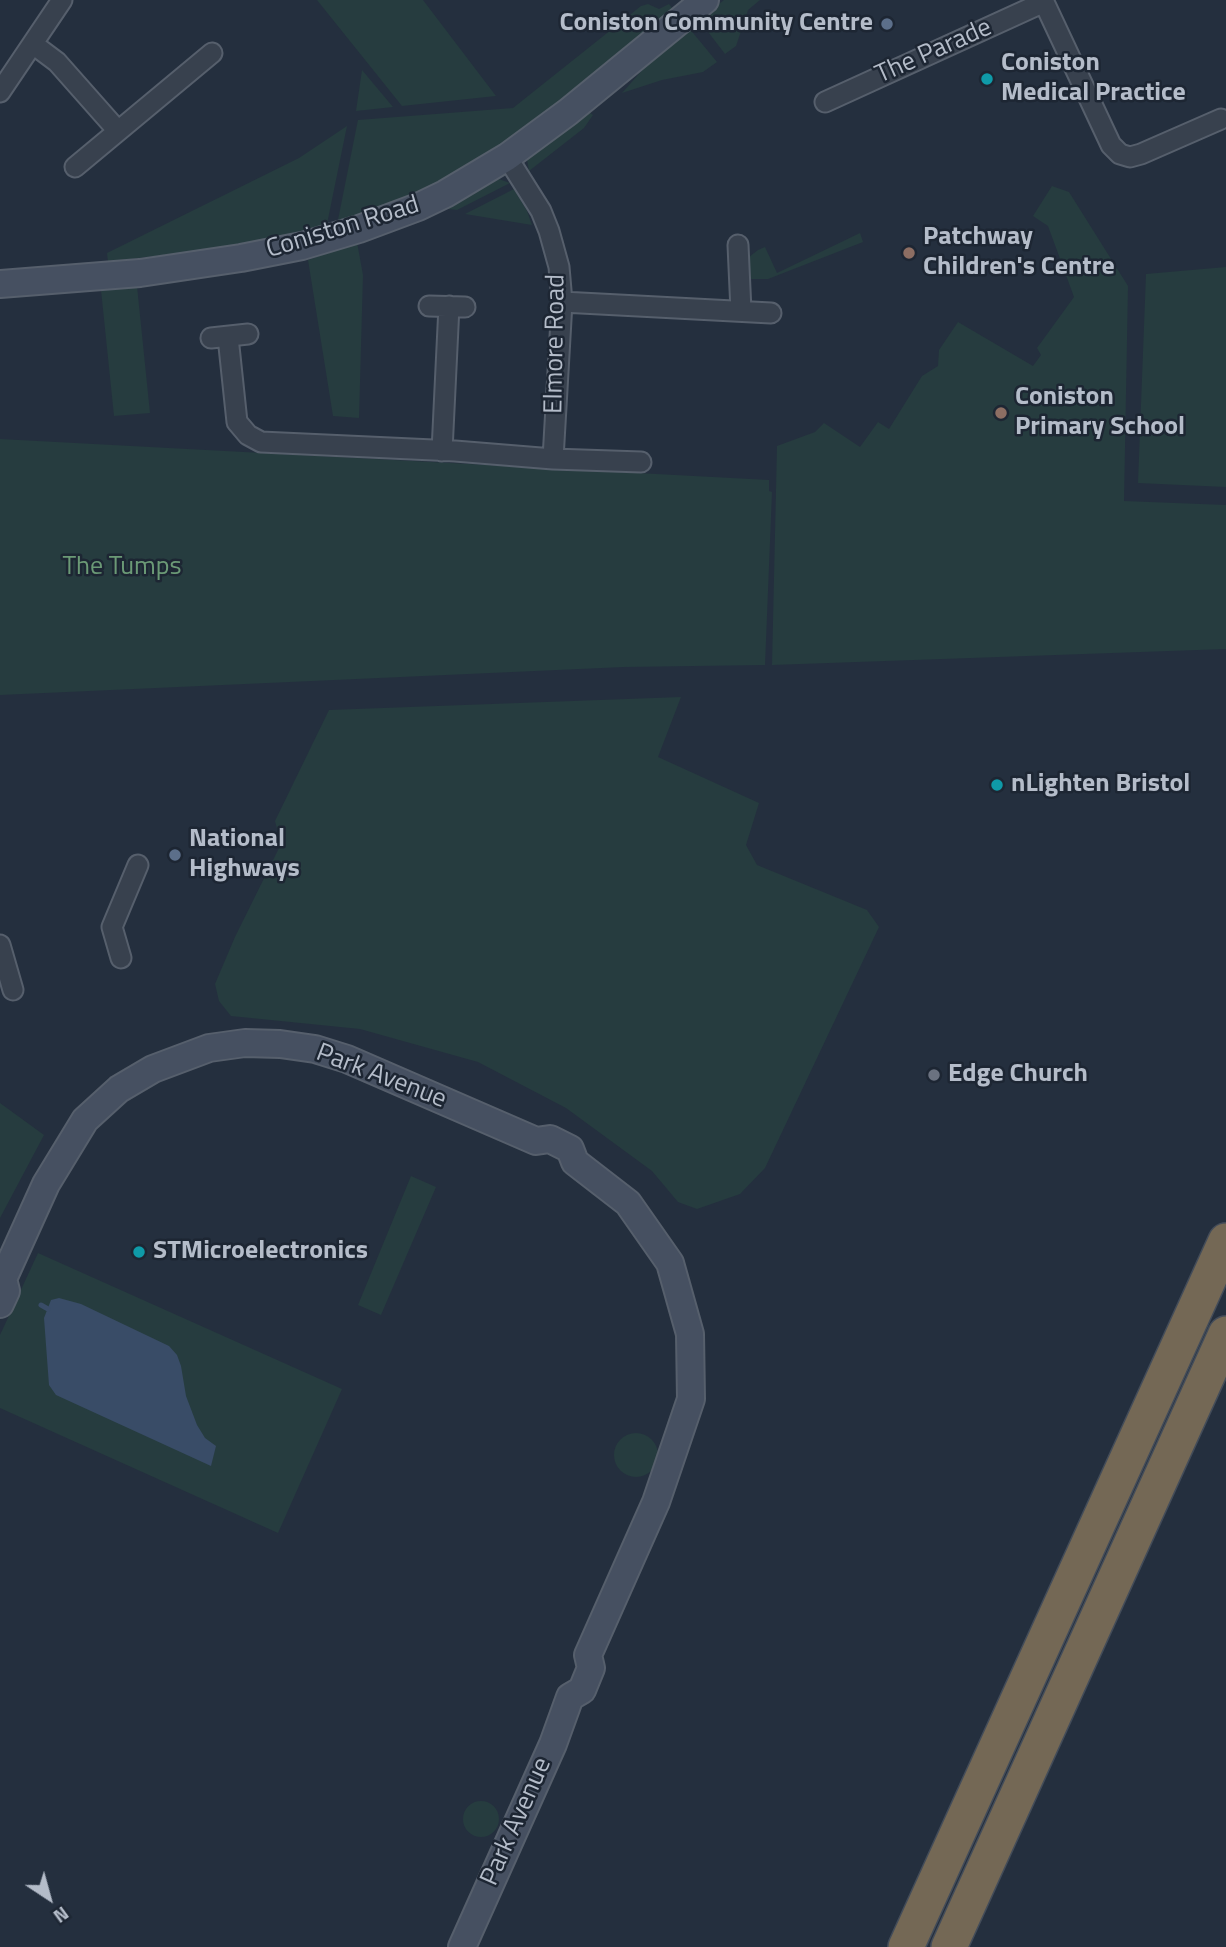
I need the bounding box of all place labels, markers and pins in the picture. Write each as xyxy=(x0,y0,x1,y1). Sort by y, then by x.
place label: Coniston Community Centre xyxy=(560,8,873,40)
marker: Coniston Community Centre xyxy=(879,16,895,32)
place label: Coniston Medical Practice xyxy=(1001,48,1186,110)
marker: Coniston Medical Practice xyxy=(979,71,995,87)
place label: Patchway Children's Centre xyxy=(923,222,1115,284)
marker: Patchway Children's Centre xyxy=(901,245,917,261)
place label: Coniston Primary School xyxy=(1015,382,1185,444)
marker: Coniston Primary School xyxy=(993,405,1009,421)
place label: nLighten Bristol xyxy=(1011,769,1190,801)
marker: nLighten Bristol xyxy=(989,777,1005,793)
place label: National Highways xyxy=(189,824,300,886)
marker: National Highways xyxy=(167,847,183,863)
place label: Edge Church xyxy=(948,1059,1088,1091)
marker: Edge Church xyxy=(926,1067,942,1083)
place label: STMicroelectronics xyxy=(153,1236,368,1268)
marker: STMicroelectronics xyxy=(131,1244,147,1260)

